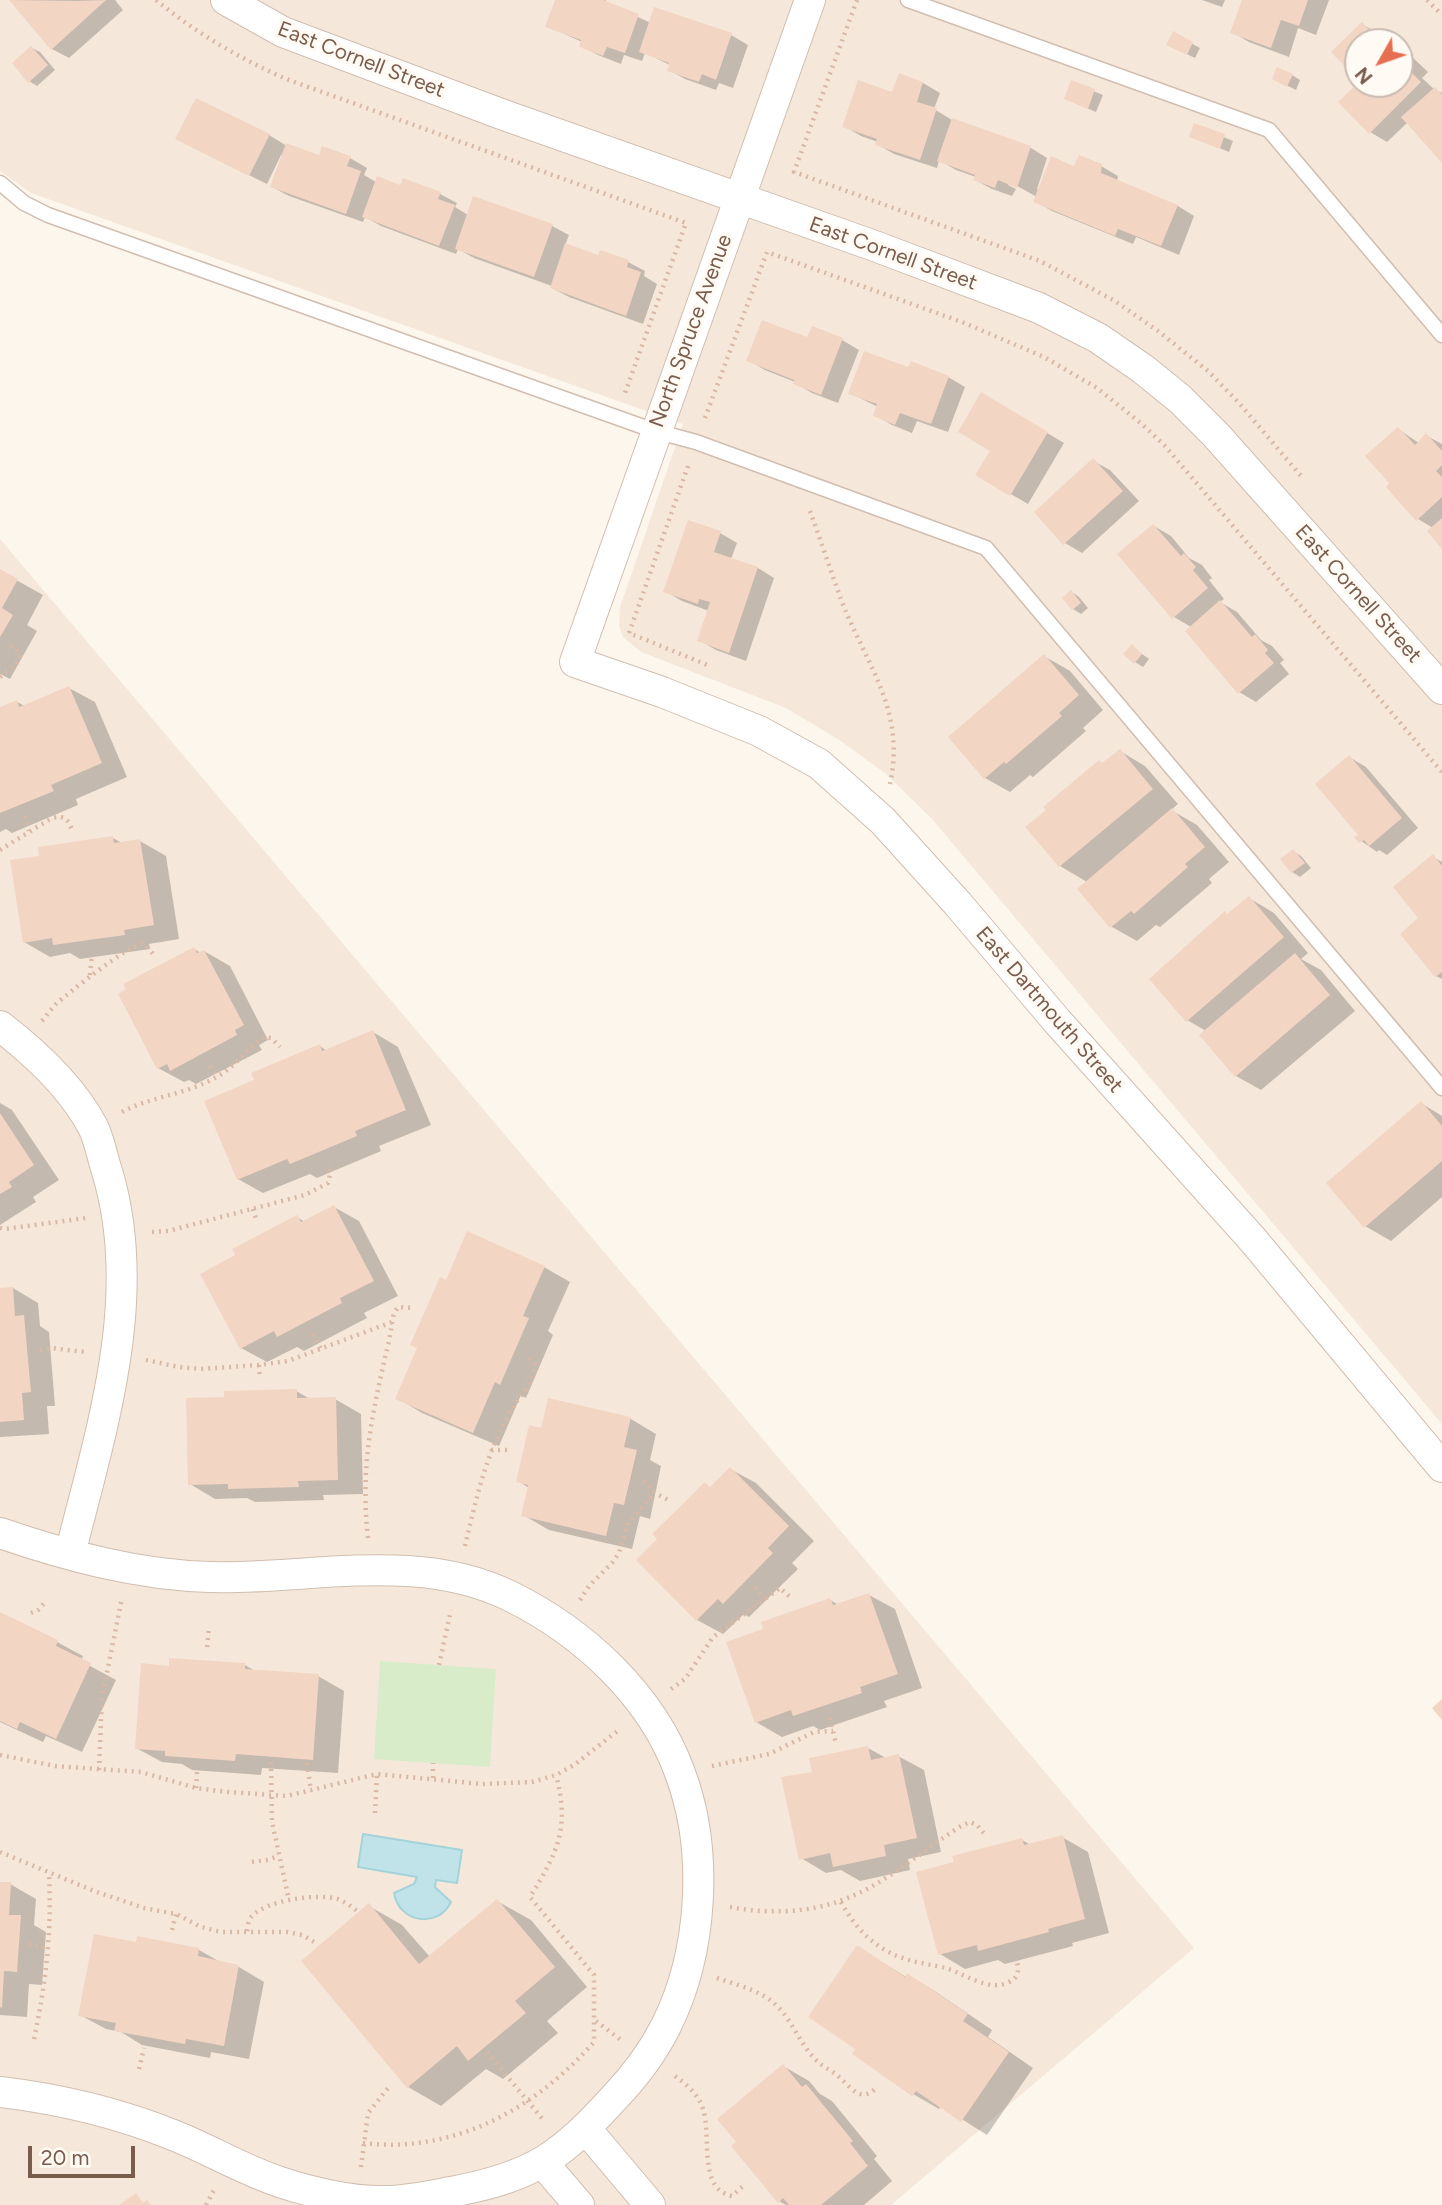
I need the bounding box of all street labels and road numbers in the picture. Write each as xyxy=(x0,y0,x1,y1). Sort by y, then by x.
street label: East Cornell Street xyxy=(274,17,448,103)
street label: East Cornell Street xyxy=(806,212,980,296)
street label: North Spruce Avenue xyxy=(644,231,738,431)
street label: East Cornell Street xyxy=(1289,520,1427,668)
street label: East Dartmouth Street xyxy=(970,922,1128,1098)

